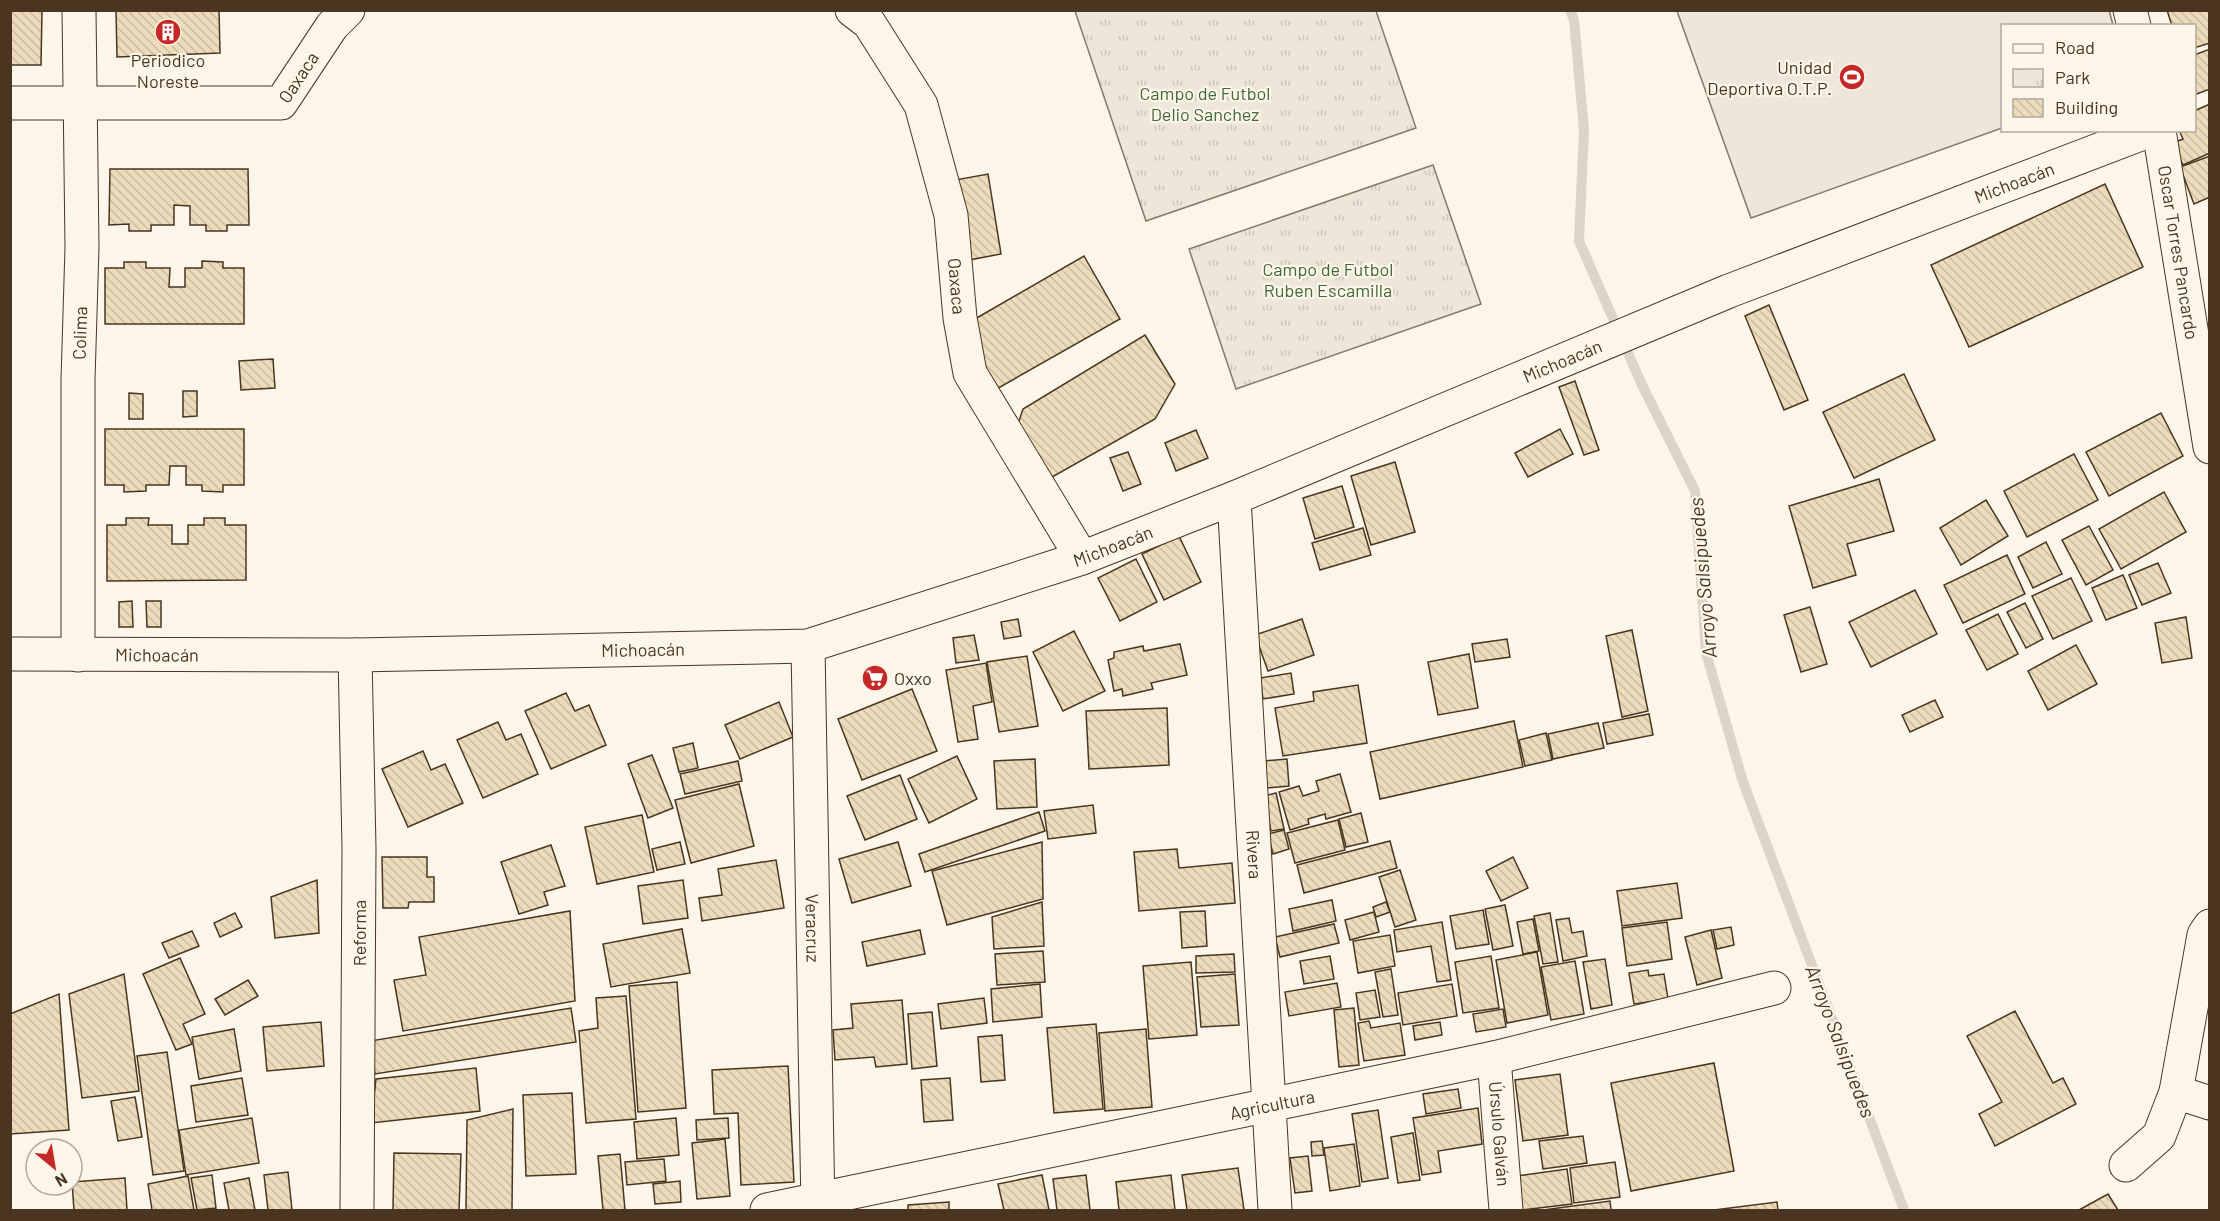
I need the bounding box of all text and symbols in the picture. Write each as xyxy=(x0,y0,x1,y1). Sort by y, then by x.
building icon: Periodico Noreste xyxy=(153,17,183,47)
legend xyxy=(2001,24,2196,132)
text: Road xyxy=(2055,36,2095,58)
street label: Oaxaca xyxy=(273,47,323,107)
place label: Periodico Noreste xyxy=(131,49,205,92)
place label: Unidad Deportiva O.T.P. xyxy=(1707,56,1832,99)
sports icon: Unidad Deportiva O.T.P. xyxy=(1837,62,1867,92)
text: Park xyxy=(2055,66,2090,88)
park label: Campo de Futbol Delio Sanchez xyxy=(1140,82,1270,125)
text: Building xyxy=(2055,96,2118,118)
street label: Michoacán xyxy=(1971,157,2057,207)
street label: Oscar Torres Pancardo xyxy=(2154,164,2204,341)
street label: Oaxaca xyxy=(944,257,971,315)
park label: Campo de Futbol Ruben Escamilla xyxy=(1263,258,1393,301)
street label: Colima xyxy=(68,306,91,360)
street label: Michoacán xyxy=(1519,334,1605,387)
water label: Arroyo Salsipuedes xyxy=(1683,497,1721,659)
street label: Michoacán xyxy=(1070,520,1156,571)
street label: Michoacán xyxy=(601,637,685,661)
street label: Michoacán xyxy=(115,643,199,666)
supermarket icon: Oxxo xyxy=(860,663,890,693)
place label: Oxxo xyxy=(894,667,932,689)
street label: Rivera xyxy=(1242,829,1267,880)
street label: Veracruz xyxy=(801,893,825,962)
street label: Reforma xyxy=(348,900,370,966)
water label: Arroyo Salsipuedes xyxy=(1801,961,1881,1121)
street label: Úrsulo Galván xyxy=(1485,1080,1515,1187)
street label: Agricultura xyxy=(1228,1085,1317,1124)
north arrow xyxy=(24,1137,84,1197)
text: N xyxy=(52,1170,71,1191)

